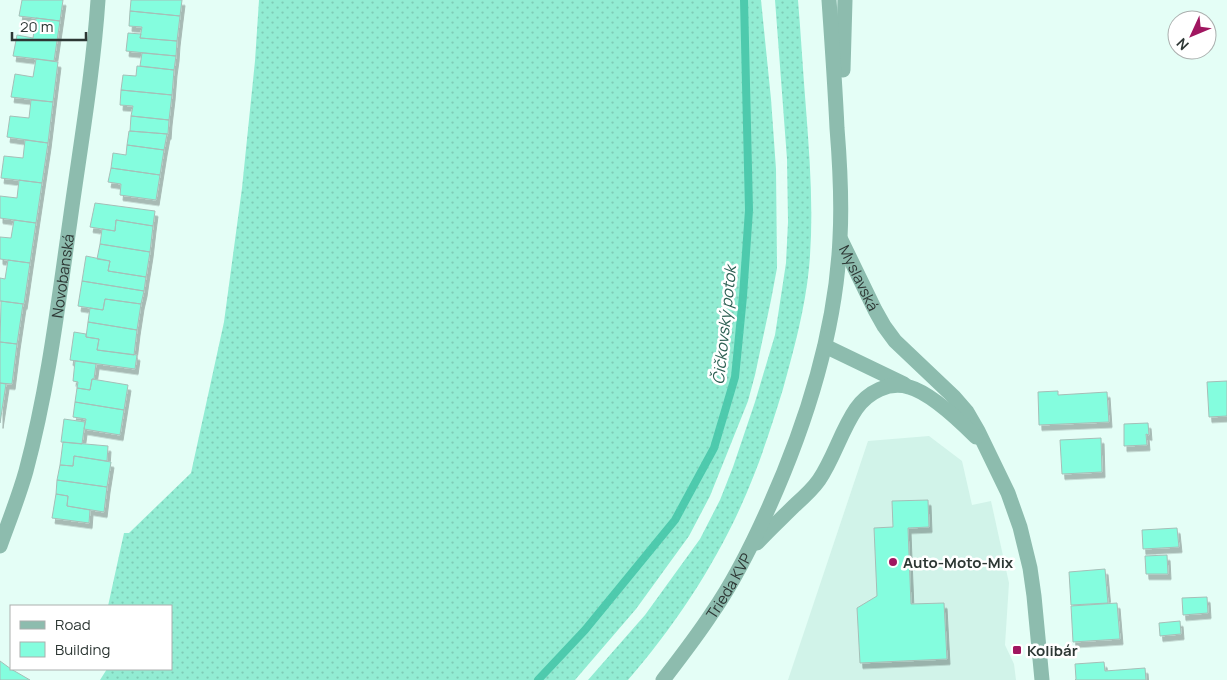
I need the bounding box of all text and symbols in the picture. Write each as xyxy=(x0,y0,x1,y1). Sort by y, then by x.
scale bar xyxy=(12,10,86,42)
north arrow xyxy=(1167,10,1217,60)
text: 20 m xyxy=(20,16,53,37)
text: N xyxy=(1172,34,1193,55)
street label: Novobanská xyxy=(46,232,79,319)
street label: Myslavská xyxy=(834,241,884,314)
water label: Čičkovský potok xyxy=(707,263,741,385)
street label: Trieda KVP xyxy=(701,549,756,623)
place label: Auto-Moto-Mix xyxy=(903,552,1014,573)
marker: Auto-Moto-Mix xyxy=(887,556,899,568)
legend xyxy=(10,605,172,670)
text: Road xyxy=(55,614,91,635)
text: Building xyxy=(55,639,110,660)
place label: Kolibár xyxy=(1027,640,1078,661)
marker: Kolibár xyxy=(1011,644,1023,656)

